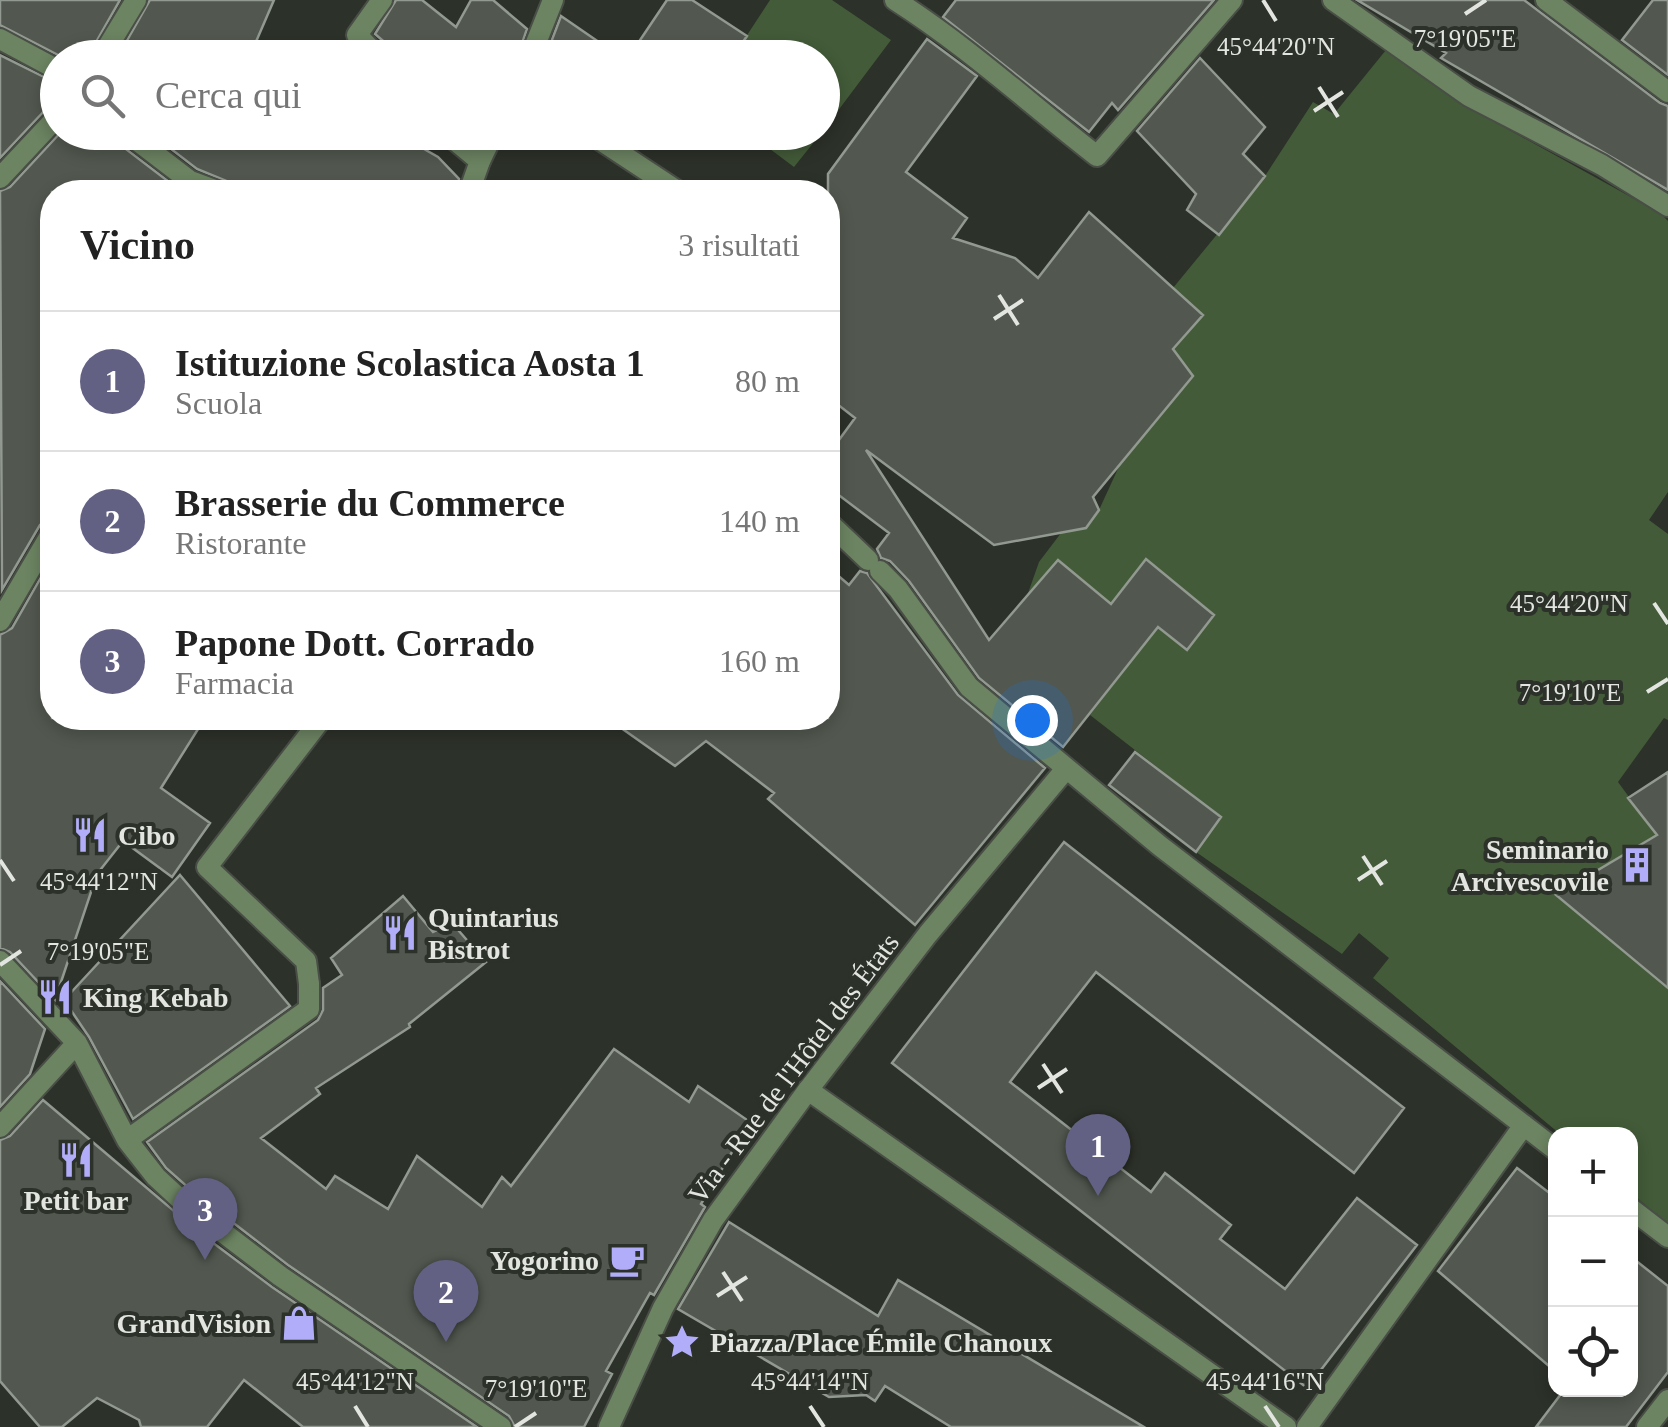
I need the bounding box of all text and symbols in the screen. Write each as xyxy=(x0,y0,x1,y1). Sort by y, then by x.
text: 7°19'05"E xyxy=(1414,25,1516,52)
text: 45°44'20"N xyxy=(1217,33,1335,60)
search box xyxy=(40,40,840,150)
icon: search xyxy=(75,68,130,123)
text: Cerca qui xyxy=(155,74,302,116)
text: Vicino xyxy=(80,222,195,268)
text: 3 risultati xyxy=(678,227,800,263)
text: Istituzione Scolastica Aosta 1 xyxy=(175,342,645,384)
text: 1 xyxy=(105,363,121,399)
text: 80 m xyxy=(735,363,800,399)
text: Scuola xyxy=(175,385,262,421)
text: Brasserie du Commerce xyxy=(175,482,565,524)
text: 2 xyxy=(105,503,121,539)
text: 140 m xyxy=(719,503,800,539)
text: Ristorante xyxy=(175,525,307,561)
text: 45°44'20"N xyxy=(1510,590,1628,617)
text: Papone Dott. Corrado xyxy=(175,622,535,664)
text: 3 xyxy=(105,643,121,679)
text: 160 m xyxy=(719,643,800,679)
text: Farmacia xyxy=(175,665,294,701)
text: 7°19'10"E xyxy=(1519,679,1621,706)
your location xyxy=(1007,695,1058,746)
restaurant icon: Cibo xyxy=(71,816,109,854)
place label: Cibo xyxy=(118,820,176,851)
place label: Seminario Arcivescovile xyxy=(1451,834,1609,897)
building icon: Seminario Arcivescovile xyxy=(1618,846,1656,884)
text: 45°44'12"N xyxy=(40,868,158,895)
place label: Quintarius Bistrot xyxy=(428,902,559,965)
restaurant icon: Quintarius Bistrot xyxy=(381,914,419,952)
street label: Via - Rue de l'Hôtel des États xyxy=(682,927,905,1209)
text: 7°19'05"E xyxy=(47,938,149,965)
restaurant icon: King Kebab xyxy=(36,978,74,1016)
place label: King Kebab xyxy=(83,982,228,1013)
pin: 1 xyxy=(1066,1114,1130,1196)
map controls xyxy=(1548,1127,1638,1397)
button: + xyxy=(1548,1127,1638,1217)
restaurant icon: Petit bar xyxy=(57,1141,95,1179)
pin: 3 xyxy=(172,1178,238,1260)
place label: Petit bar xyxy=(24,1185,128,1216)
button: − xyxy=(1548,1217,1638,1307)
cafe icon: Yogorino xyxy=(608,1241,646,1279)
place label: Yogorino xyxy=(490,1245,599,1276)
pin: 2 xyxy=(414,1260,478,1342)
shop icon: GrandVision xyxy=(280,1304,318,1342)
button: locate xyxy=(1548,1307,1638,1397)
place label: GrandVision xyxy=(116,1308,271,1339)
place icon: Piazza/Place Émile Chanoux xyxy=(663,1323,701,1361)
place label: Piazza/Place Émile Chanoux xyxy=(710,1327,1052,1358)
text: 45°44'12"N xyxy=(296,1368,414,1395)
text: 45°44'14"N xyxy=(751,1368,869,1395)
text: 45°44'16"N xyxy=(1206,1368,1324,1395)
text: 7°19'10"E xyxy=(485,1375,587,1402)

